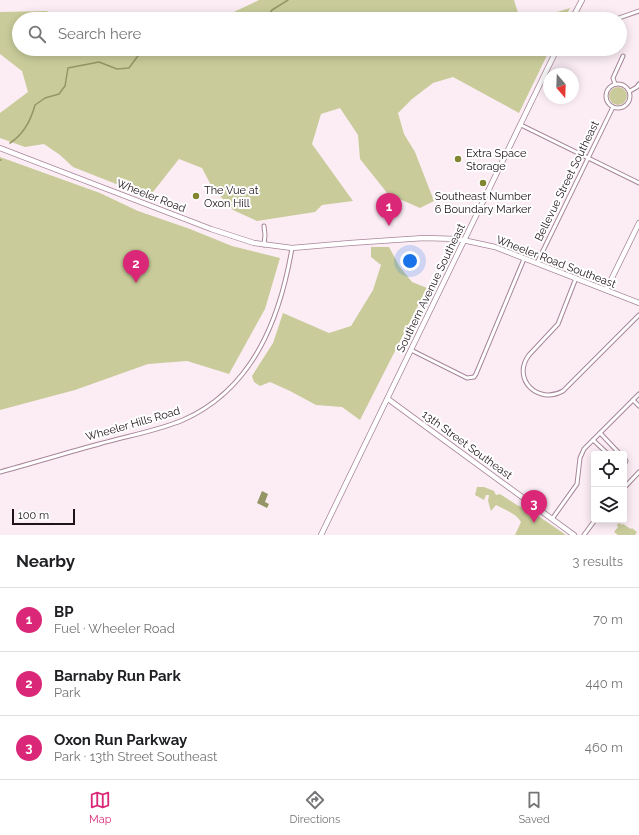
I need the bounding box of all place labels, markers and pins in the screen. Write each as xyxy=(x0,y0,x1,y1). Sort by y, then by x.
place label: Extra Space Storage xyxy=(466,147,527,173)
marker: Extra Space Storage xyxy=(453,154,463,164)
marker: Southeast Number 6 Boundary Marker xyxy=(478,178,488,188)
place label: The Vue at Oxon Hill xyxy=(204,184,259,210)
place label: Southeast Number 6 Boundary Marker xyxy=(435,190,531,216)
marker: The Vue at Oxon Hill xyxy=(191,191,201,201)
pin: 1 xyxy=(376,193,402,226)
pin: 2 xyxy=(123,250,149,283)
pin: 3 xyxy=(521,490,547,523)

